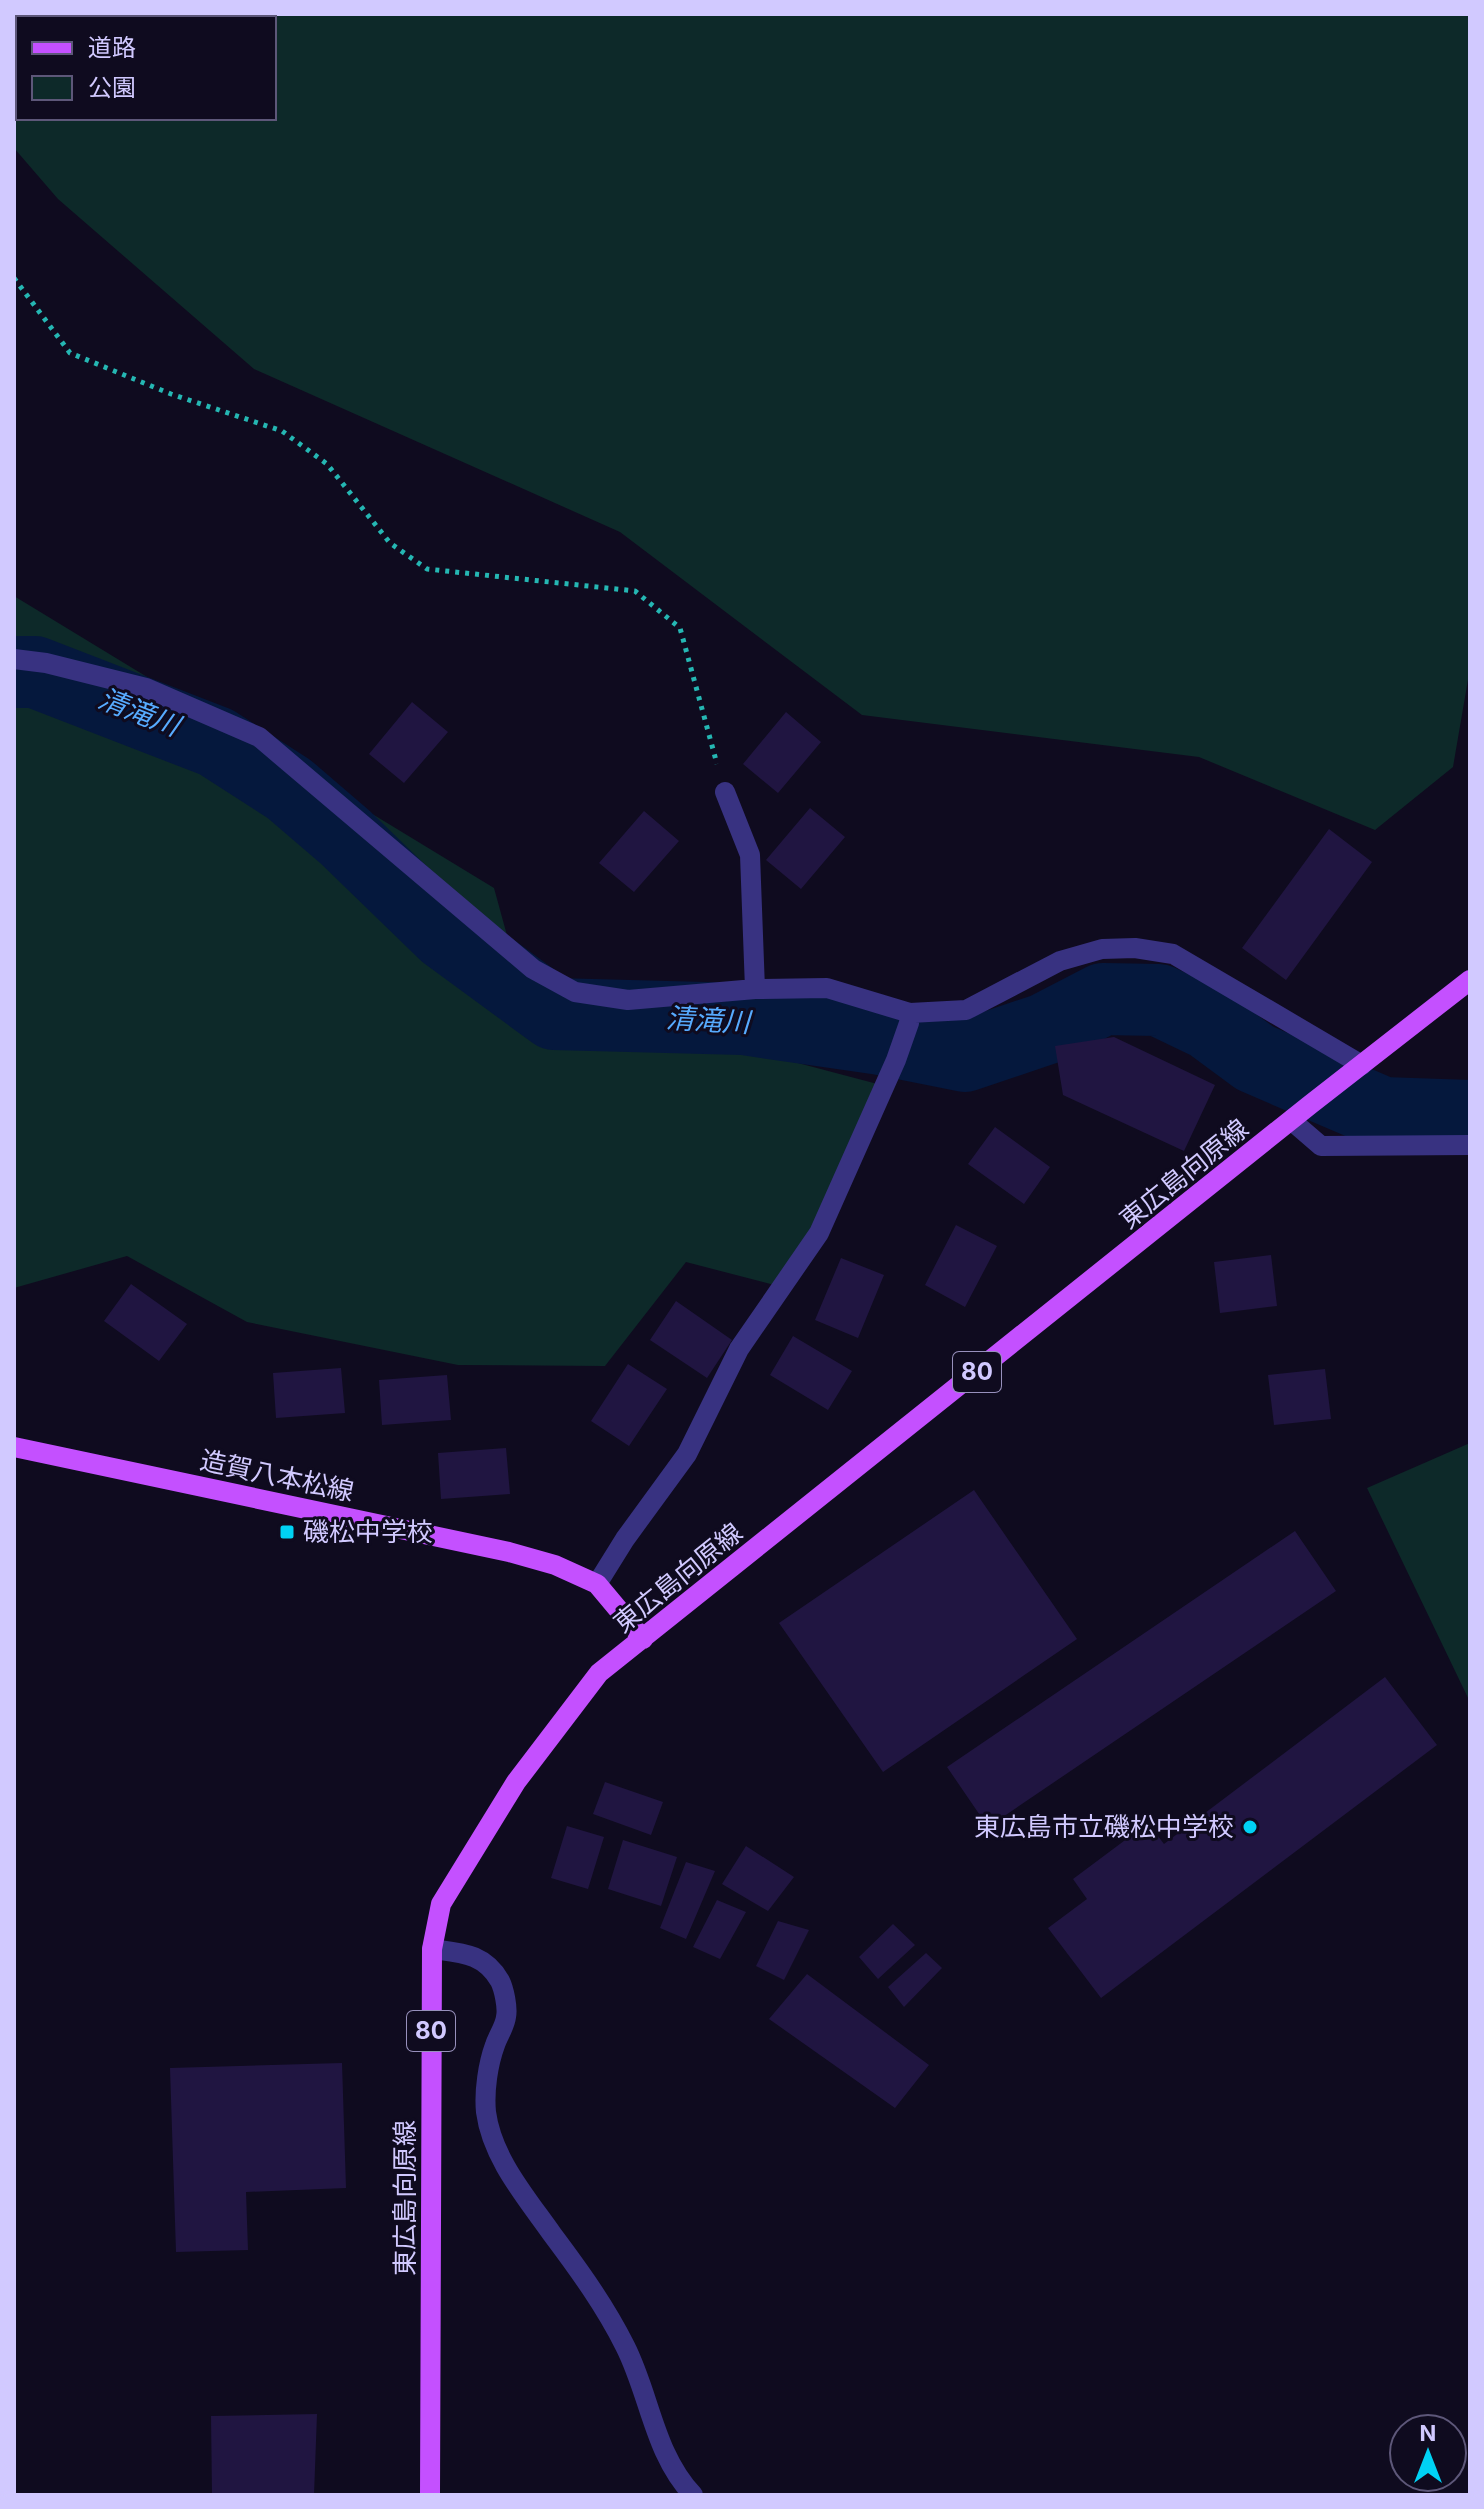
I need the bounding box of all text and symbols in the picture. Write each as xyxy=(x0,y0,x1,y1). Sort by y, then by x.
legend xyxy=(16,16,276,120)
text: 道路 xyxy=(88,33,136,62)
text: 公園 xyxy=(88,73,136,102)
water label: 清滝川 xyxy=(94,681,187,744)
water label: 清滝川 xyxy=(665,1001,754,1039)
street label: 東広島向原線 xyxy=(1113,1112,1254,1235)
road number: 80 xyxy=(953,1352,1001,1392)
street label: 造賀八本松線 xyxy=(198,1444,357,1507)
place label: 磯松中学校 xyxy=(303,1516,433,1547)
street label: 東広島向原線 xyxy=(607,1516,748,1639)
marker: 磯松中学校 xyxy=(278,1523,296,1541)
place label: 東広島市立磯松中学校 xyxy=(974,1811,1234,1842)
marker: 東広島市立磯松中学校 xyxy=(1241,1818,1259,1836)
road number: 80 xyxy=(407,2011,455,2051)
street label: 東広島向原線 xyxy=(389,2120,420,2276)
north arrow xyxy=(1388,2413,1468,2493)
text: N xyxy=(1420,2420,1436,2446)

